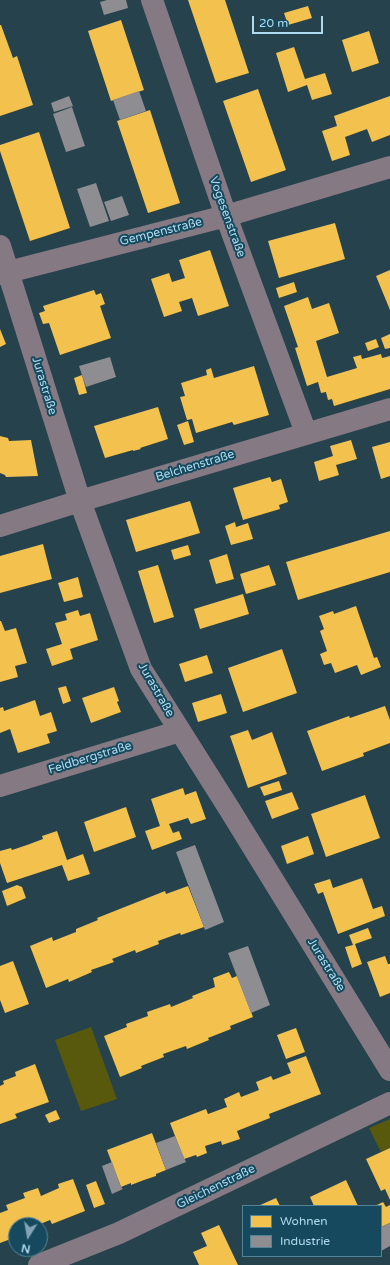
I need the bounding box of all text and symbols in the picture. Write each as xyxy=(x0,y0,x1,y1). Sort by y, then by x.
scale bar xyxy=(254,8,325,34)
text: 20 m xyxy=(259,16,288,30)
street label: Vogesenstraße xyxy=(206,175,248,259)
street label: Gempenstraße xyxy=(118,215,204,249)
street label: Jurastraße xyxy=(28,355,60,417)
street label: Belchenstraße xyxy=(154,447,236,485)
street label: Jurastraße xyxy=(135,660,177,720)
street label: Feldbergstraße xyxy=(47,739,133,777)
street label: Jurastraße xyxy=(304,936,348,994)
street label: Gleichenstraße xyxy=(174,1162,258,1212)
legend xyxy=(242,1205,382,1257)
text: Wohnen xyxy=(280,1214,328,1228)
north arrow xyxy=(8,1217,48,1257)
text: Industrie xyxy=(280,1234,330,1248)
text: N xyxy=(20,1241,31,1256)

